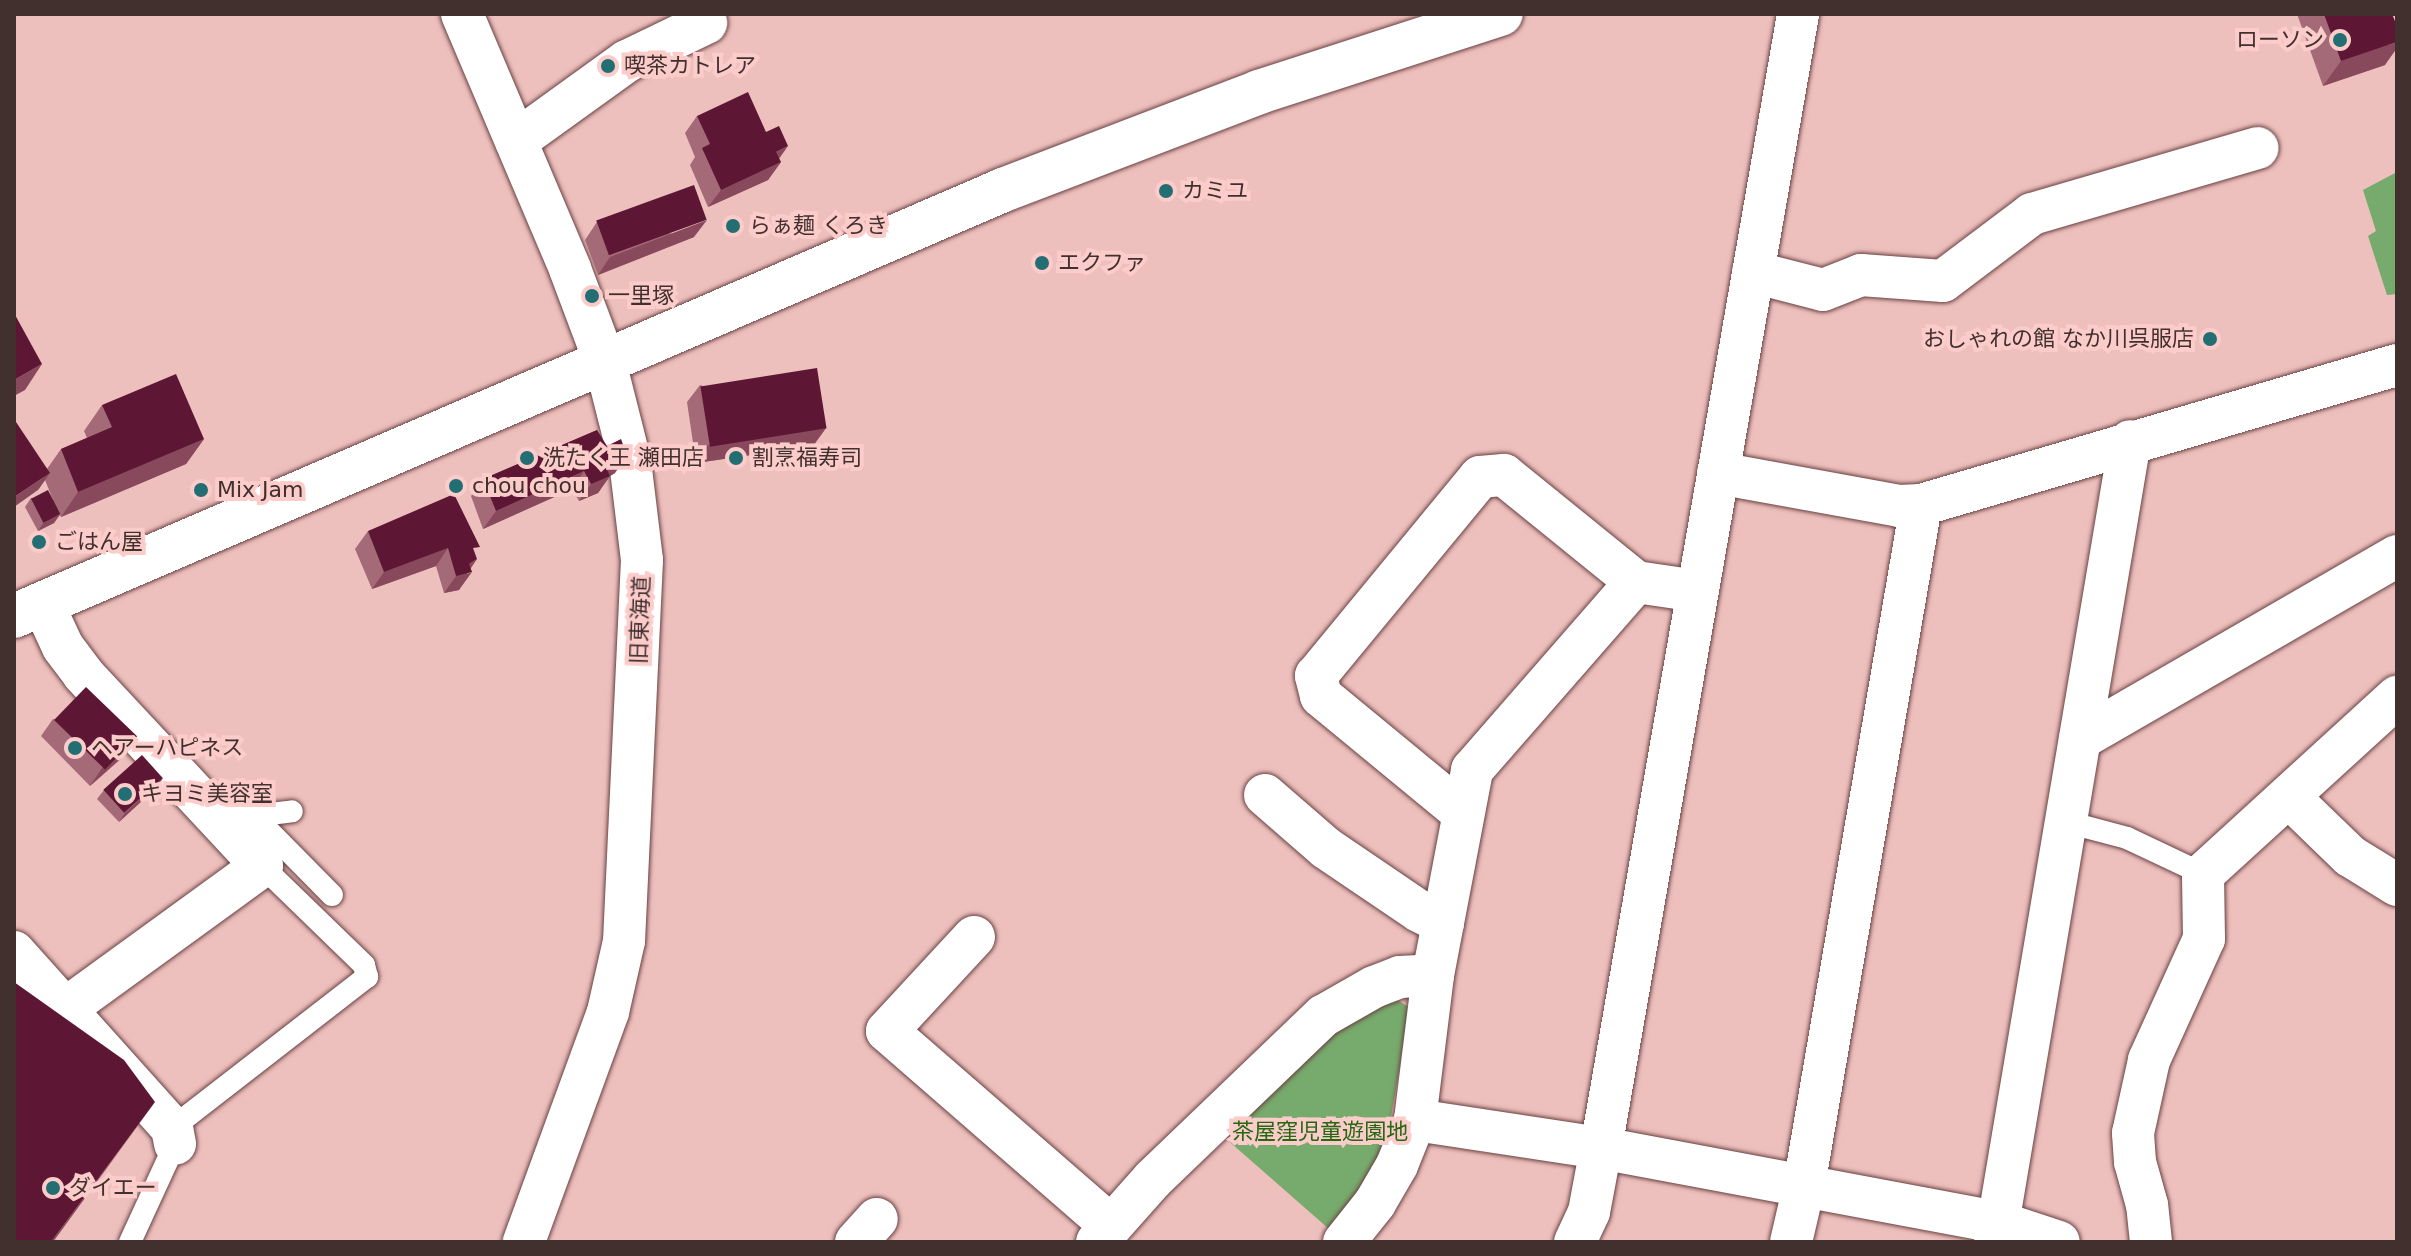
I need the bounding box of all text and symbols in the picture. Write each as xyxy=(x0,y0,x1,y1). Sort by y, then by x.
place label: ローソン xyxy=(2236,27,2324,53)
marker: ローソン xyxy=(2331,31,2349,49)
place label: 喫茶カトレア xyxy=(624,53,756,79)
marker: 喫茶カトレア xyxy=(599,57,617,75)
place label: カミユ xyxy=(1182,178,1248,204)
marker: カミユ xyxy=(1157,182,1175,200)
place label: らぁ麺 くろき xyxy=(749,213,888,239)
marker: らぁ麺 くろき xyxy=(724,217,742,235)
place label: エクファ xyxy=(1058,250,1146,276)
marker: エクファ xyxy=(1033,254,1051,272)
place label: 一里塚 xyxy=(608,283,674,309)
marker: 一里塚 xyxy=(583,287,601,305)
place label: おしゃれの館 なか川呉服店 xyxy=(1923,326,2194,352)
marker: おしゃれの館 なか川呉服店 xyxy=(2201,330,2219,348)
place label: 洗たく王 瀬田店 xyxy=(543,445,704,471)
place label: 割烹福寿司 xyxy=(752,445,862,471)
marker: 洗たく王 瀬田店 xyxy=(518,449,536,467)
marker: 割烹福寿司 xyxy=(727,449,745,467)
place label: chou chou xyxy=(472,473,586,499)
place label: Mix Jam xyxy=(217,477,304,503)
marker: chou chou xyxy=(447,477,465,495)
marker: Mix Jam xyxy=(192,481,210,499)
place label: ごはん屋 xyxy=(55,529,143,555)
marker: ごはん屋 xyxy=(30,533,48,551)
street label: 旧東海道 xyxy=(625,576,655,664)
place label: ヘアーハピネス xyxy=(91,735,244,761)
marker: ヘアーハピネス xyxy=(66,739,84,757)
place label: キヨミ美容室 xyxy=(141,781,273,807)
marker: キヨミ美容室 xyxy=(116,785,134,803)
park label: 茶屋窪児童遊園地 xyxy=(1232,1119,1408,1145)
place label: ダイエー xyxy=(69,1175,157,1201)
marker: ダイエー xyxy=(44,1179,62,1197)

